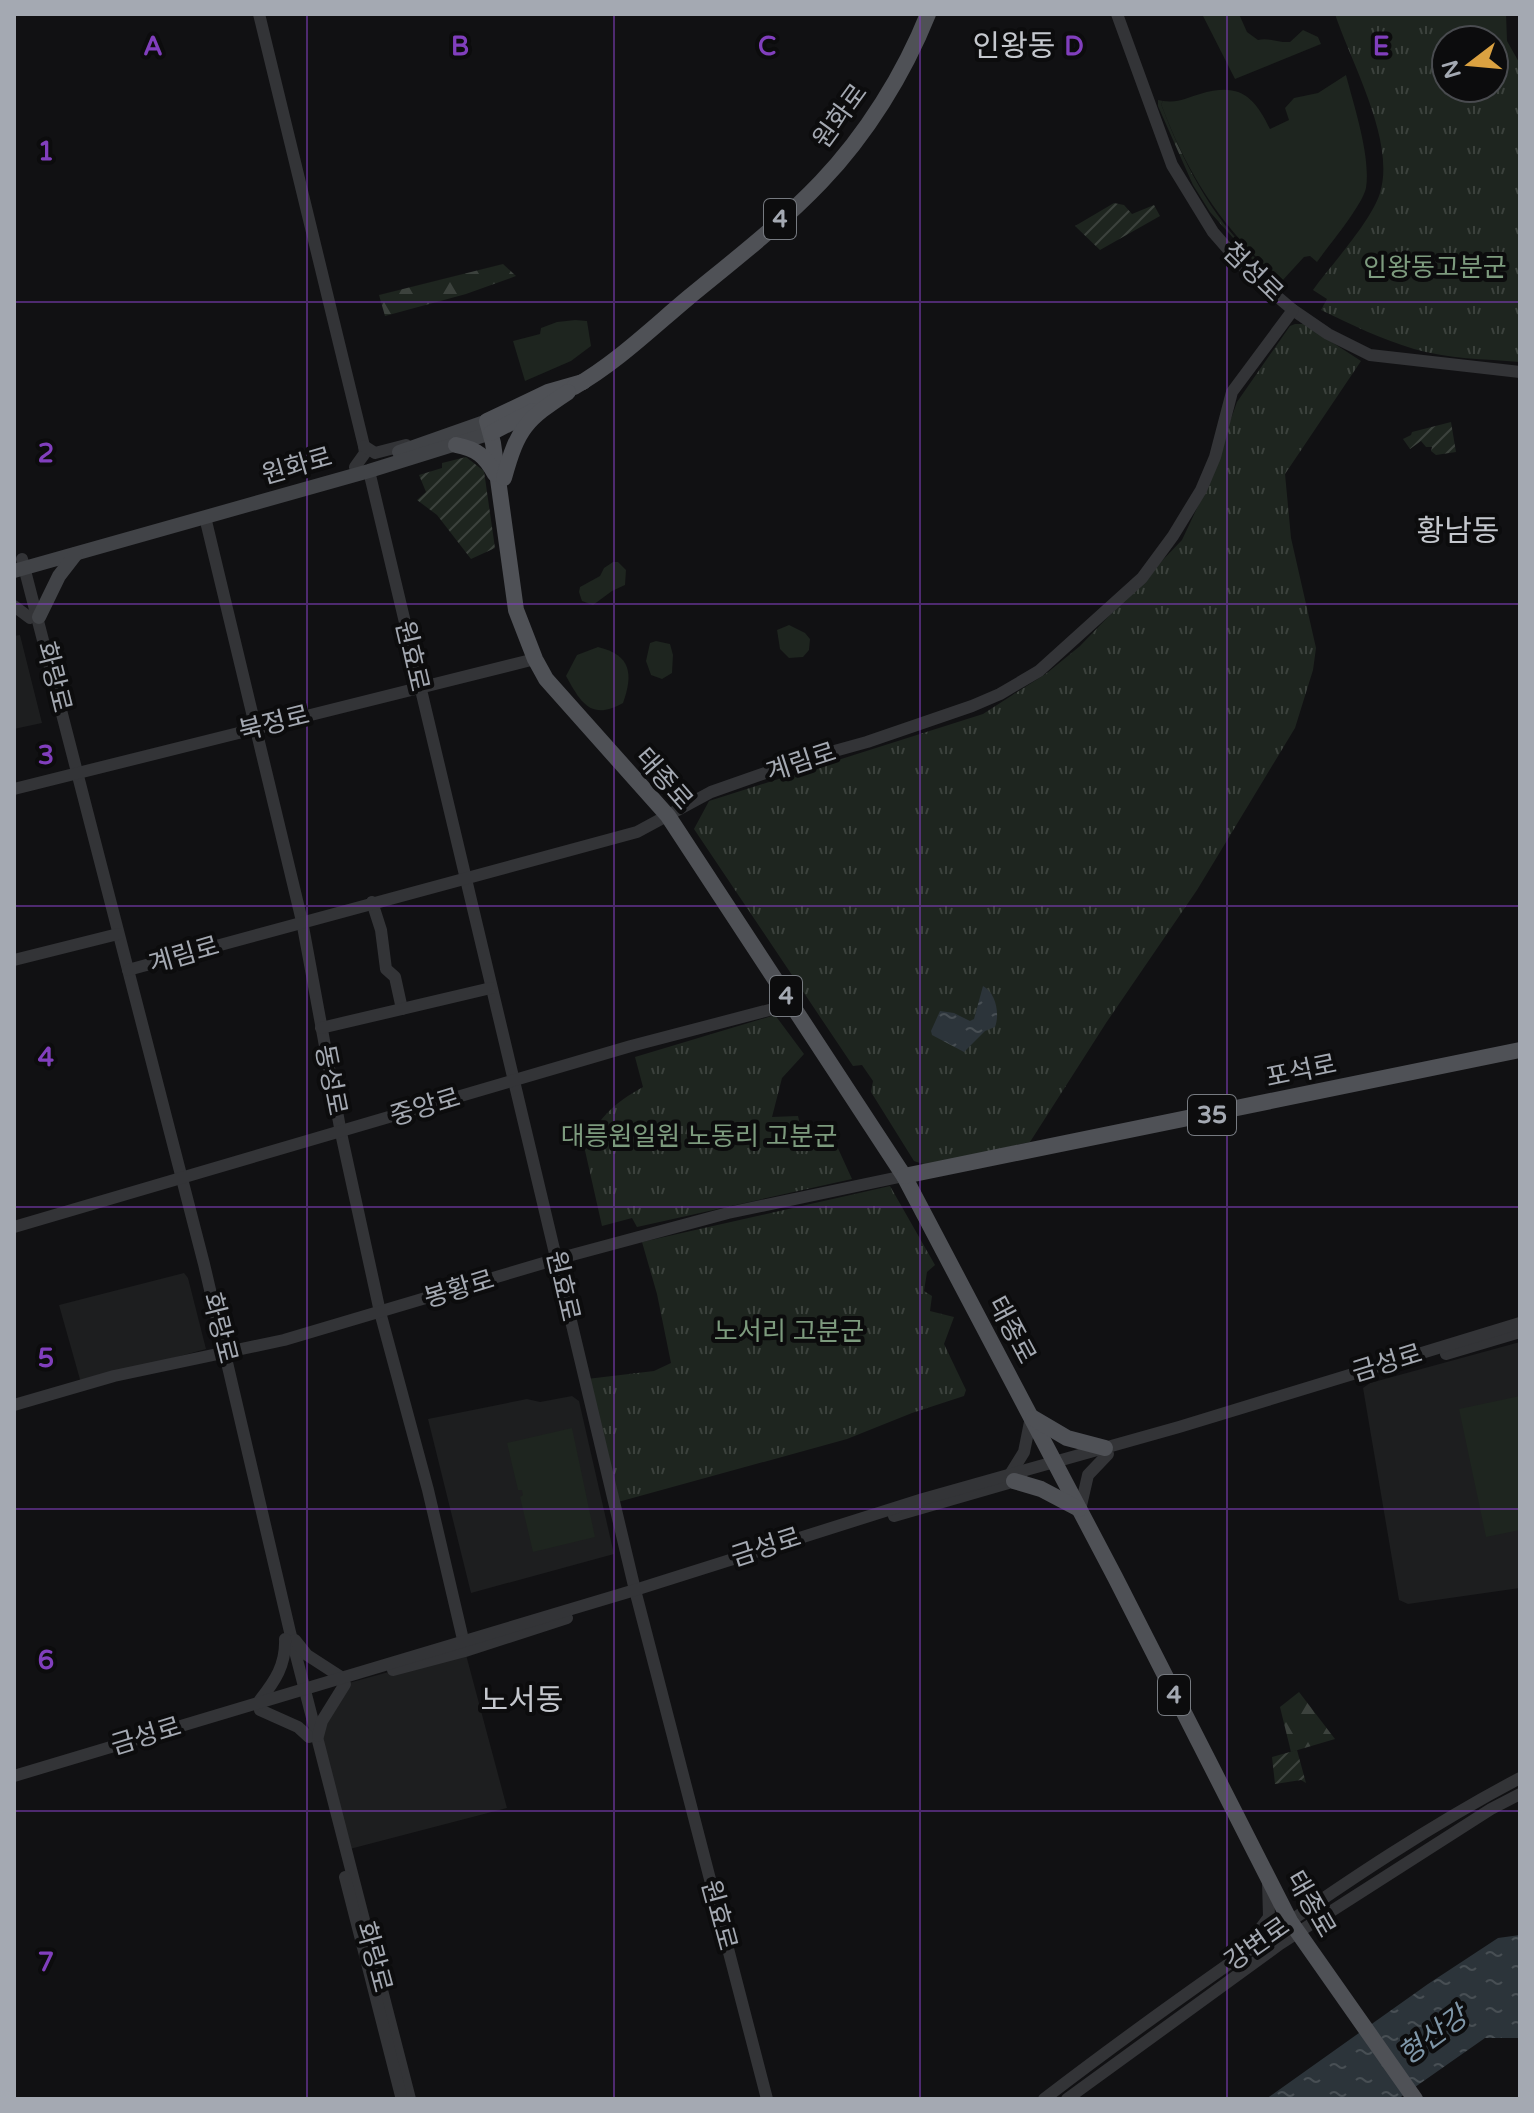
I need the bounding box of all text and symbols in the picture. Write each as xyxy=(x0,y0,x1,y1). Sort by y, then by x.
north arrow xyxy=(1430,24,1510,104)
district label: 인왕동 xyxy=(973,28,1055,65)
text: A xyxy=(143,31,163,62)
text: B xyxy=(451,31,469,62)
text: C xyxy=(758,31,776,62)
text: D xyxy=(1064,31,1084,62)
text: E xyxy=(1373,31,1389,62)
text: N xyxy=(1437,57,1467,81)
street label: 원화로 xyxy=(806,78,874,154)
text: 1 xyxy=(38,136,54,167)
road number: 4 xyxy=(764,199,796,239)
street label: 첨성로 xyxy=(1216,236,1290,308)
park label: 인왕동고분군 xyxy=(1363,252,1507,283)
text: 2 xyxy=(38,438,54,469)
street label: 원화로 xyxy=(258,441,336,491)
district label: 황남동 xyxy=(1417,513,1499,550)
street label: 원효로 xyxy=(389,618,435,694)
street label: 화랑로 xyxy=(30,638,78,716)
street label: 북정로 xyxy=(235,699,313,747)
street label: 계림로 xyxy=(762,736,840,788)
text: 3 xyxy=(38,740,54,771)
street label: 태종로 xyxy=(629,742,699,816)
street label: 계림로 xyxy=(145,930,223,980)
road number: 4 xyxy=(770,976,802,1016)
text: 4 xyxy=(38,1042,54,1073)
street label: 동성로 xyxy=(309,1042,353,1118)
street label: 포석로 xyxy=(1263,1048,1339,1094)
street label: 중앙로 xyxy=(386,1082,464,1132)
road number: 35 xyxy=(1188,1095,1236,1135)
park label: 대릉원일원 노동리 고분군 xyxy=(561,1121,837,1152)
street label: 원효로 xyxy=(540,1248,586,1324)
street label: 봉황로 xyxy=(420,1264,498,1314)
street label: 화랑로 xyxy=(196,1289,244,1367)
street label: 태종로 xyxy=(981,1291,1043,1369)
park label: 노서리 고분군 xyxy=(714,1316,864,1347)
street label: 금성로 xyxy=(1348,1338,1426,1388)
text: 5 xyxy=(38,1343,54,1374)
street label: 금성로 xyxy=(727,1521,805,1573)
text: 6 xyxy=(38,1645,54,1676)
road number: 4 xyxy=(1158,1675,1190,1715)
district label: 노서동 xyxy=(481,1682,563,1719)
street label: 금성로 xyxy=(107,1711,185,1761)
street label: 태종로 xyxy=(1280,1865,1342,1943)
street label: 원효로 xyxy=(695,1876,743,1954)
street label: 강변로 xyxy=(1219,1911,1295,1977)
street label: 화랑로 xyxy=(350,1918,398,1996)
text: 7 xyxy=(38,1947,54,1978)
water label: 형산강 xyxy=(1392,1998,1477,2072)

